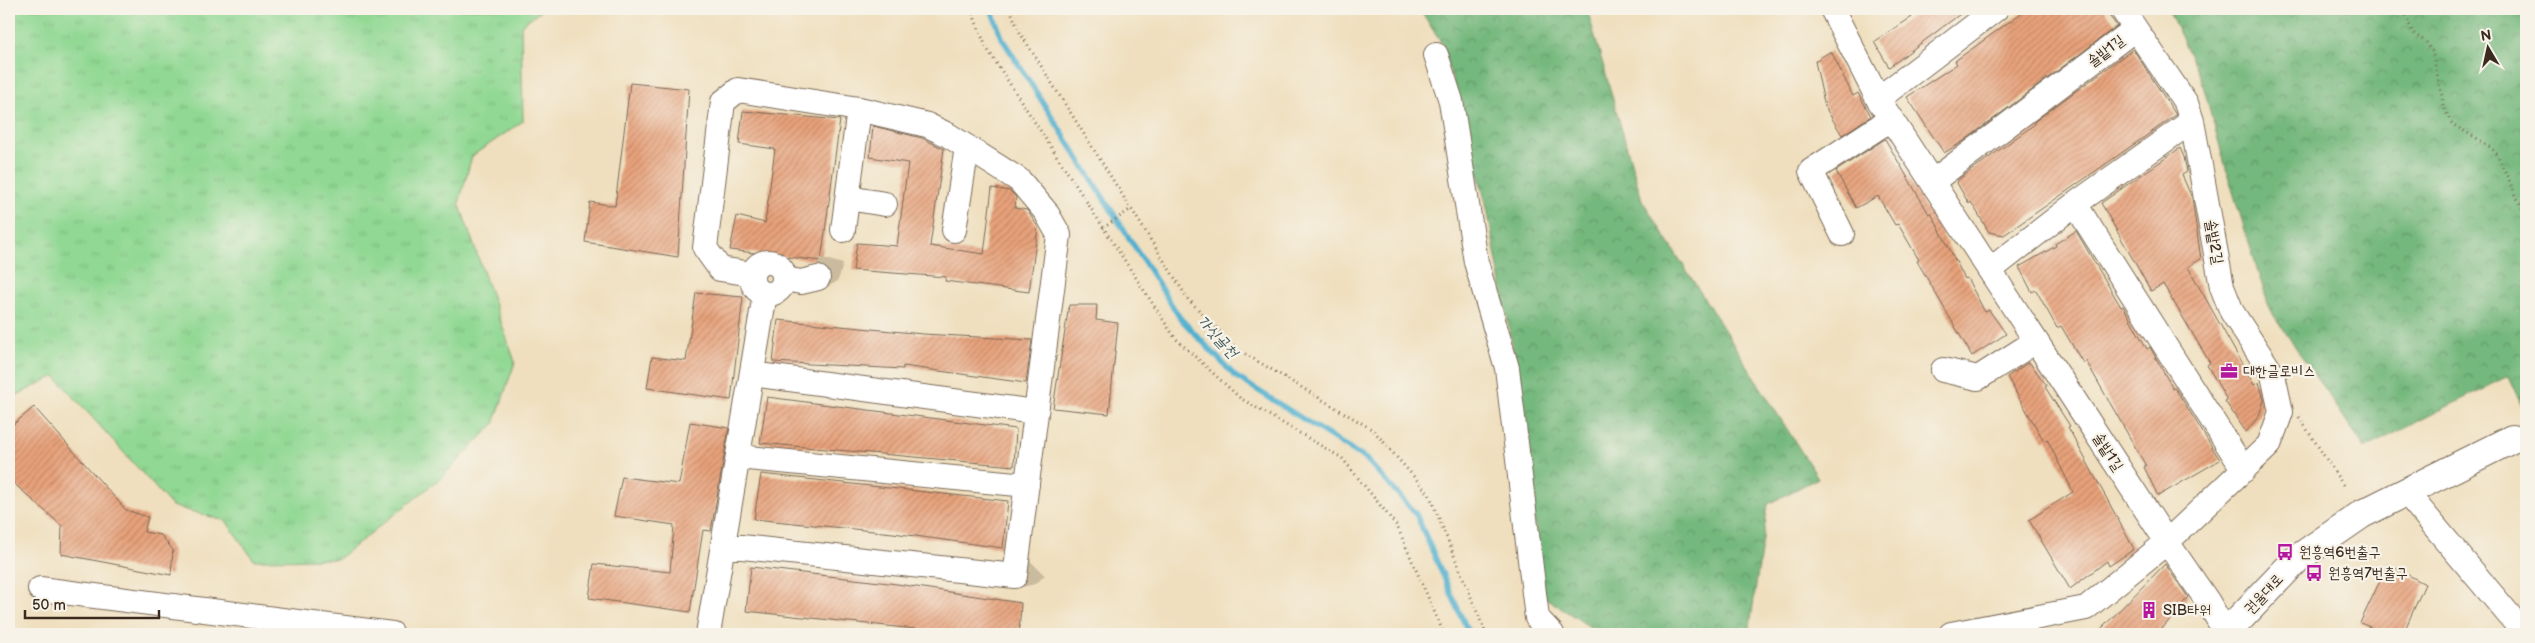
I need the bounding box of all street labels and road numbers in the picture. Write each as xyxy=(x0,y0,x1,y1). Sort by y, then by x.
street label: 솔밭1길 xyxy=(2083,31,2129,71)
street label: 솔밭2길 xyxy=(2201,218,2227,266)
street label: 솔밭1길 xyxy=(2089,429,2127,475)
street label: 권율대로 xyxy=(2241,570,2287,618)

